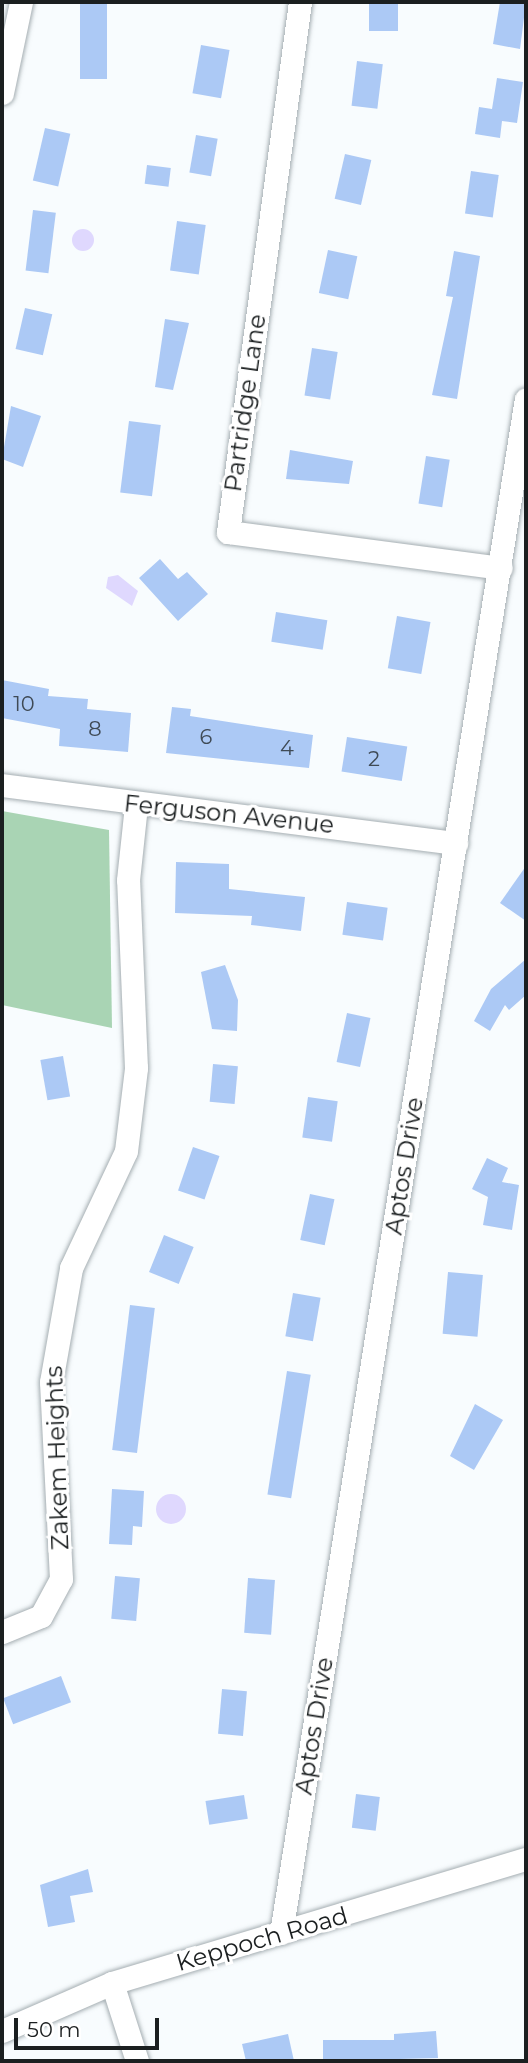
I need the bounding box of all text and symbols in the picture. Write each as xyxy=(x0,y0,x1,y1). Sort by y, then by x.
street label: Partridge Lane xyxy=(218,312,272,494)
house number: 10 xyxy=(13,691,35,717)
house number: 8 xyxy=(88,716,102,742)
house number: 6 xyxy=(200,724,212,750)
house number: 4 xyxy=(280,735,294,761)
house number: 2 xyxy=(368,746,380,772)
street label: Ferguson Avenue xyxy=(123,789,335,839)
street label: Aptos Drive xyxy=(379,1095,429,1237)
street label: Zakem Heights xyxy=(39,1365,75,1551)
street label: Aptos Drive xyxy=(289,1655,339,1797)
street label: Keppoch Road xyxy=(173,1901,351,1977)
scale bar xyxy=(18,2004,163,2048)
text: 50 m xyxy=(27,2017,81,2042)

